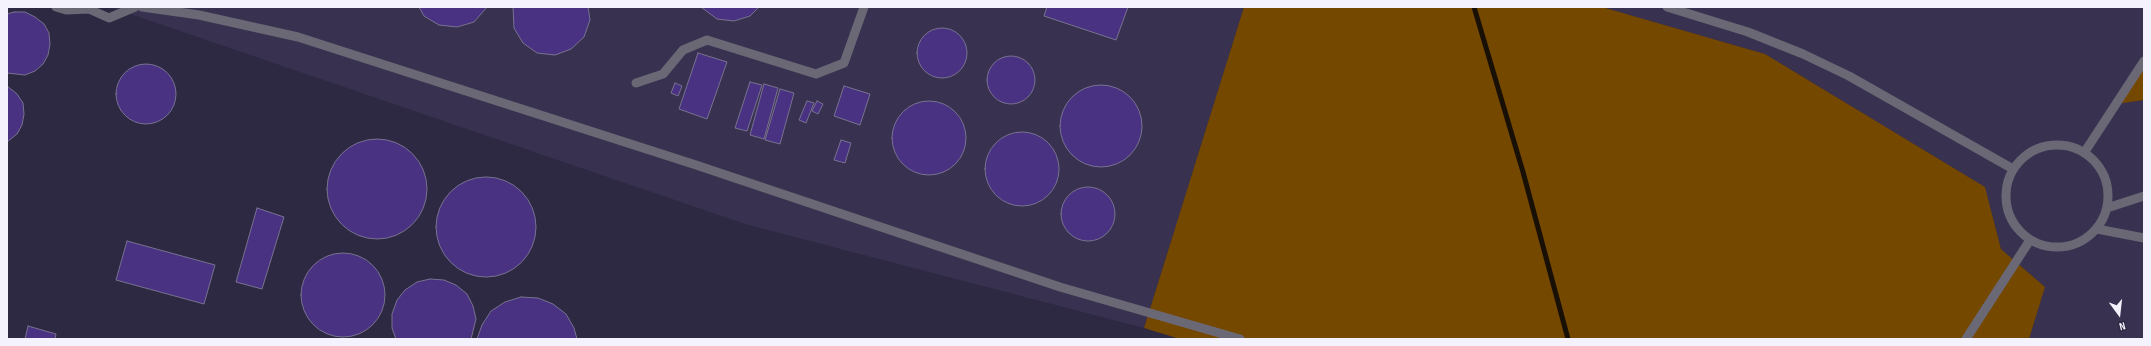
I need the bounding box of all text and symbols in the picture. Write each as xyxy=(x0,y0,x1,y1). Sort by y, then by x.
north arrow xyxy=(2099,294,2139,334)
text: N xyxy=(2118,319,2127,333)

